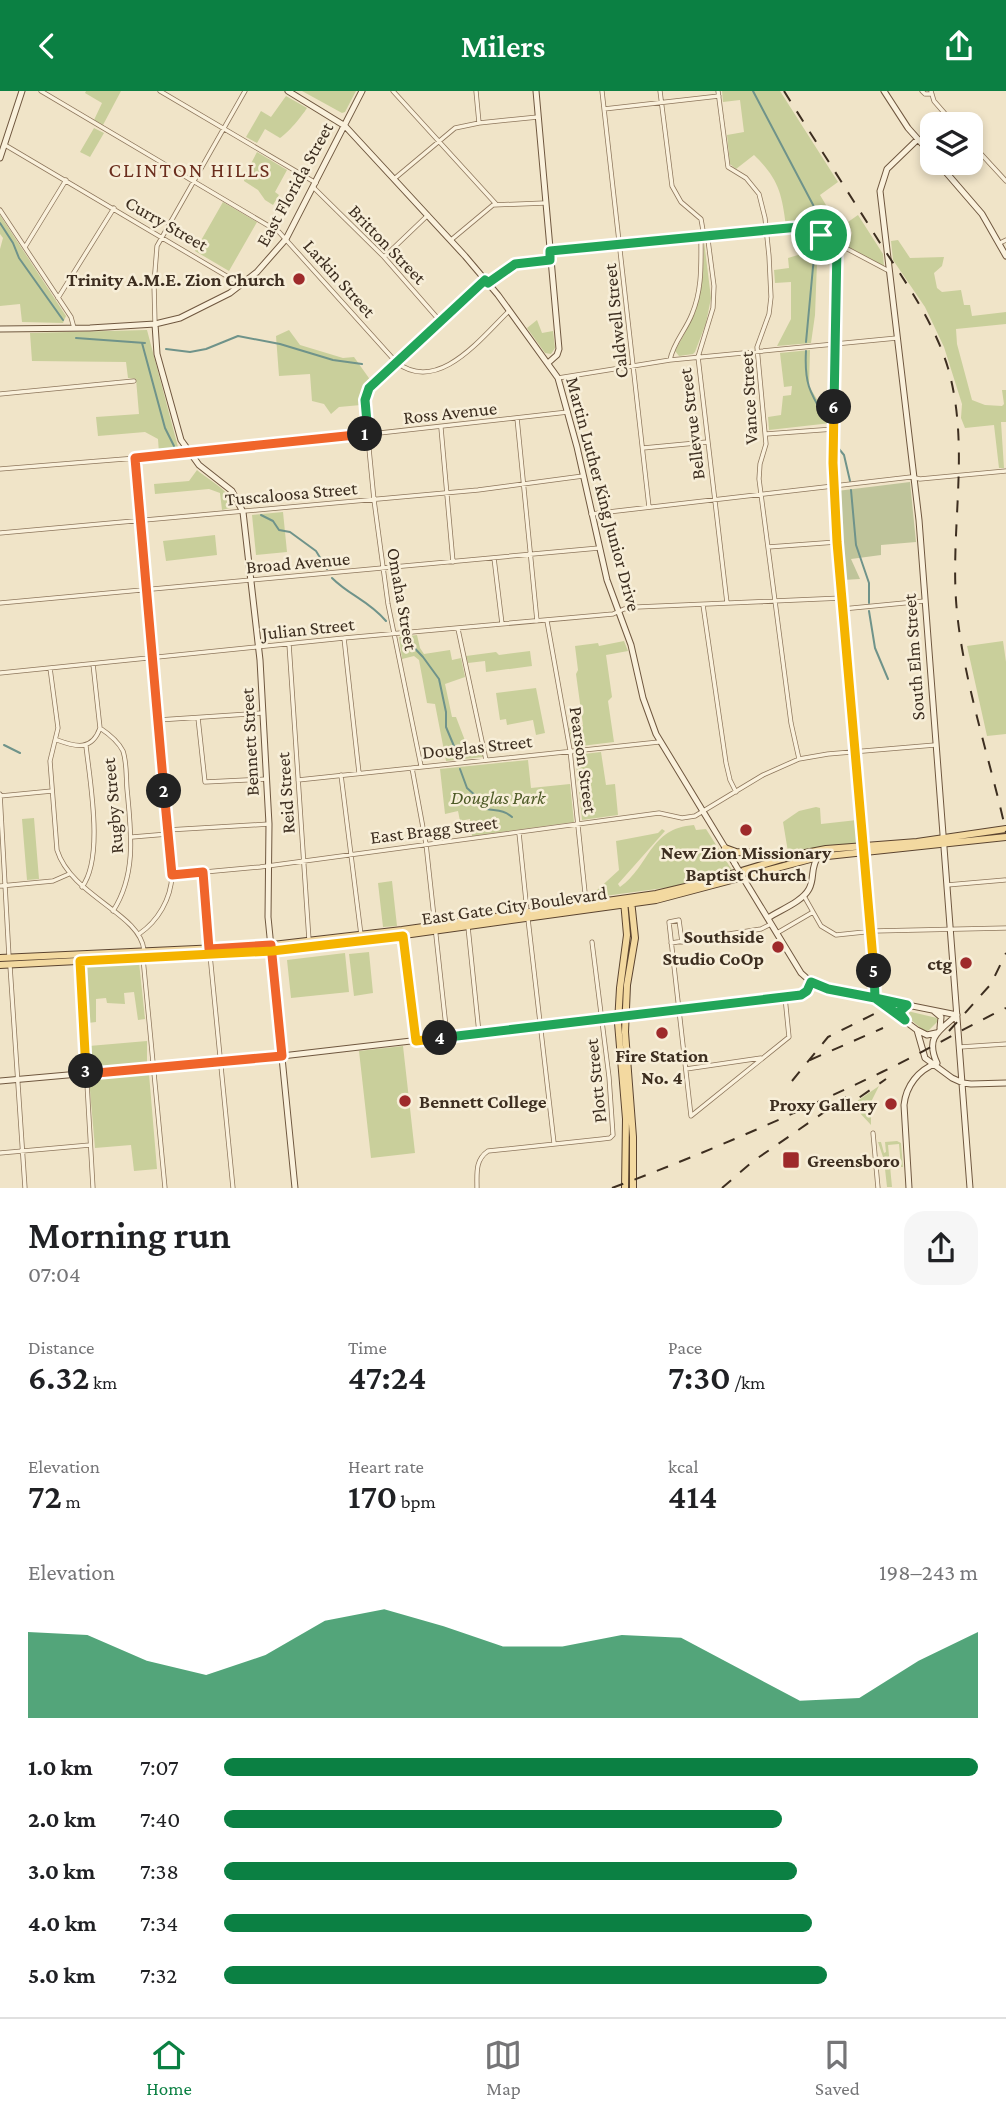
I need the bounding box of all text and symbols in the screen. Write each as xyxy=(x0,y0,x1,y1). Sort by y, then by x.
icon: back xyxy=(28,27,66,65)
icon: share xyxy=(940,27,978,65)
text: Milers xyxy=(461,28,545,64)
map controls xyxy=(920,112,983,175)
button: layers xyxy=(920,112,983,175)
street label: East Florida Street xyxy=(252,118,338,250)
district label: CLINTON HILLS xyxy=(109,158,271,182)
street label: Curry Street xyxy=(122,191,212,256)
street label: Britton Street xyxy=(345,200,431,289)
pin xyxy=(791,205,851,265)
icon: arrive xyxy=(802,216,840,254)
street label: Larkin Street xyxy=(299,235,380,322)
street label: Caldwell Street xyxy=(599,262,632,379)
place label: Trinity A.M.E. Zion Church xyxy=(66,269,285,290)
marker: Trinity A.M.E. Zion Church xyxy=(291,271,307,287)
street label: Vance Street xyxy=(736,350,761,445)
street label: Bellevue Street xyxy=(674,366,709,481)
street label: Martin Luther King Junior Drive xyxy=(562,375,645,614)
pin: 6 xyxy=(816,389,852,425)
text: 6 xyxy=(828,396,839,417)
street label: Ross Avenue xyxy=(402,397,498,428)
pin: 1 xyxy=(348,417,382,451)
text: 1 xyxy=(361,423,368,444)
street label: Tuscaloosa Street xyxy=(224,477,359,510)
street label: Omaha Street xyxy=(383,546,422,653)
street label: Broad Avenue xyxy=(245,547,351,578)
street label: South Elm Street xyxy=(899,592,928,721)
street label: Julian Street xyxy=(259,613,356,644)
street label: Bennett Street xyxy=(236,687,263,797)
street label: Pearson Street xyxy=(566,705,602,816)
street label: Douglas Street xyxy=(421,730,534,763)
street label: Reid Street xyxy=(272,751,299,834)
street label: Rugby Street xyxy=(98,756,127,855)
pin: 2 xyxy=(146,773,182,809)
text: 2 xyxy=(159,780,168,801)
park label: Douglas Park xyxy=(451,787,546,808)
street label: East Bragg Street xyxy=(369,811,500,848)
marker: New Zion Missionary Baptist Church xyxy=(738,822,754,838)
place label: New Zion Missionary Baptist Church xyxy=(661,842,832,885)
street label: East Gate City Boulevard xyxy=(420,882,608,929)
place label: Southside Studio CoOp xyxy=(663,926,764,969)
marker: Southside Studio CoOp xyxy=(770,939,786,955)
pin: 5 xyxy=(856,953,892,989)
place label: ctg xyxy=(927,953,952,974)
marker: ctg xyxy=(958,955,974,971)
text: 5 xyxy=(869,960,878,981)
pin: 4 xyxy=(422,1021,458,1055)
marker: Fire Station No. 4 xyxy=(654,1025,670,1041)
text: 4 xyxy=(434,1027,445,1048)
street label: Plott Street xyxy=(581,1037,610,1124)
place label: Fire Station No. 4 xyxy=(615,1045,709,1088)
pin: 3 xyxy=(68,1053,104,1089)
text: 3 xyxy=(81,1060,90,1081)
place label: Bennett College xyxy=(419,1091,547,1112)
marker: Bennett College xyxy=(397,1093,413,1109)
place label: Proxy Gallery xyxy=(769,1094,878,1115)
marker: Proxy Gallery xyxy=(883,1096,899,1112)
marker: Greensboro xyxy=(781,1150,801,1170)
place label: Greensboro xyxy=(807,1150,900,1171)
button: share xyxy=(904,1211,978,1285)
text: Morning run xyxy=(28,1214,231,1256)
text: 07:04 xyxy=(28,1261,81,1287)
text: Distance xyxy=(28,1337,94,1358)
text: Time xyxy=(348,1337,387,1358)
text: Pace xyxy=(668,1337,702,1358)
text: 6.32 xyxy=(28,1358,89,1397)
text: 47:24 xyxy=(348,1358,427,1397)
text: 7:30 xyxy=(668,1358,731,1397)
text: km xyxy=(89,1372,117,1393)
text: /km xyxy=(731,1372,765,1393)
text: Elevation xyxy=(28,1456,100,1477)
text: Heart rate xyxy=(348,1456,424,1477)
text: kcal xyxy=(668,1456,699,1477)
text: 72 xyxy=(28,1477,62,1516)
text: 170 xyxy=(348,1477,397,1516)
text: 414 xyxy=(668,1477,717,1516)
text: m xyxy=(62,1491,81,1512)
text: bpm xyxy=(397,1491,436,1512)
text: Elevation xyxy=(28,1559,115,1585)
text: 198–243 m xyxy=(879,1559,978,1585)
text: 1.0 km xyxy=(28,1754,93,1780)
text: 7:07 xyxy=(140,1754,179,1780)
text: 2.0 km xyxy=(28,1806,96,1832)
text: 7:40 xyxy=(140,1806,180,1832)
text: 3.0 km xyxy=(28,1858,95,1884)
text: 7:38 xyxy=(140,1858,179,1884)
text: 4.0 km xyxy=(28,1910,97,1936)
text: 7:34 xyxy=(140,1910,178,1936)
text: 5.0 km xyxy=(28,1962,95,1988)
text: 7:32 xyxy=(140,1962,177,1988)
tab: Home xyxy=(146,2036,192,2099)
tab: Map xyxy=(484,2036,522,2099)
tab: Saved xyxy=(815,2036,860,2099)

